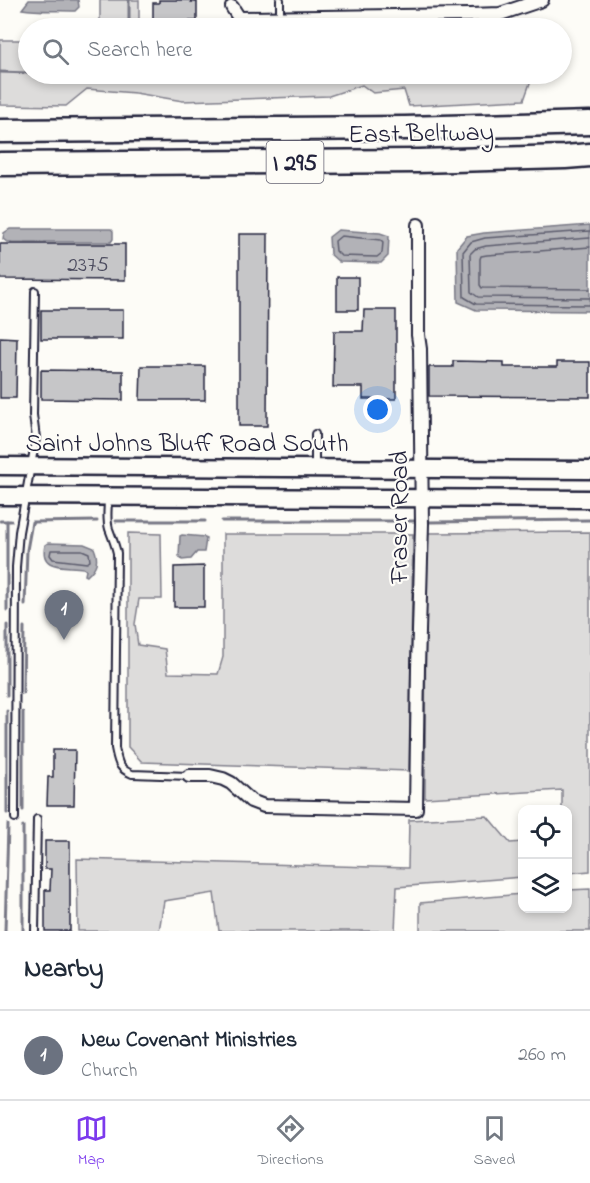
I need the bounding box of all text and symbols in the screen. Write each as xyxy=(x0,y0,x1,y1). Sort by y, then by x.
search box xyxy=(18,18,572,84)
icon: search xyxy=(39,35,72,68)
text: Search here xyxy=(87,35,192,67)
street label: East Beltway xyxy=(348,115,494,155)
road number: I 295 xyxy=(266,141,324,183)
house number: 2375 xyxy=(67,250,109,282)
your location xyxy=(363,395,392,424)
street label: Saint Johns Bluff Road South xyxy=(25,426,349,464)
street label: Fraser Road xyxy=(382,450,420,584)
pin: 1 xyxy=(44,590,84,640)
map controls xyxy=(518,805,572,913)
button: locate xyxy=(518,805,572,859)
button: layers xyxy=(518,859,572,913)
text: Nearby xyxy=(24,951,103,989)
text: New Covenant Ministries xyxy=(81,1025,297,1057)
text: 1 xyxy=(40,1041,47,1070)
text: 260 m xyxy=(518,1041,566,1070)
text: Church xyxy=(81,1057,137,1086)
tab: Map xyxy=(75,1112,108,1172)
tab: Directions xyxy=(257,1112,324,1172)
tab: Saved xyxy=(473,1112,515,1172)

